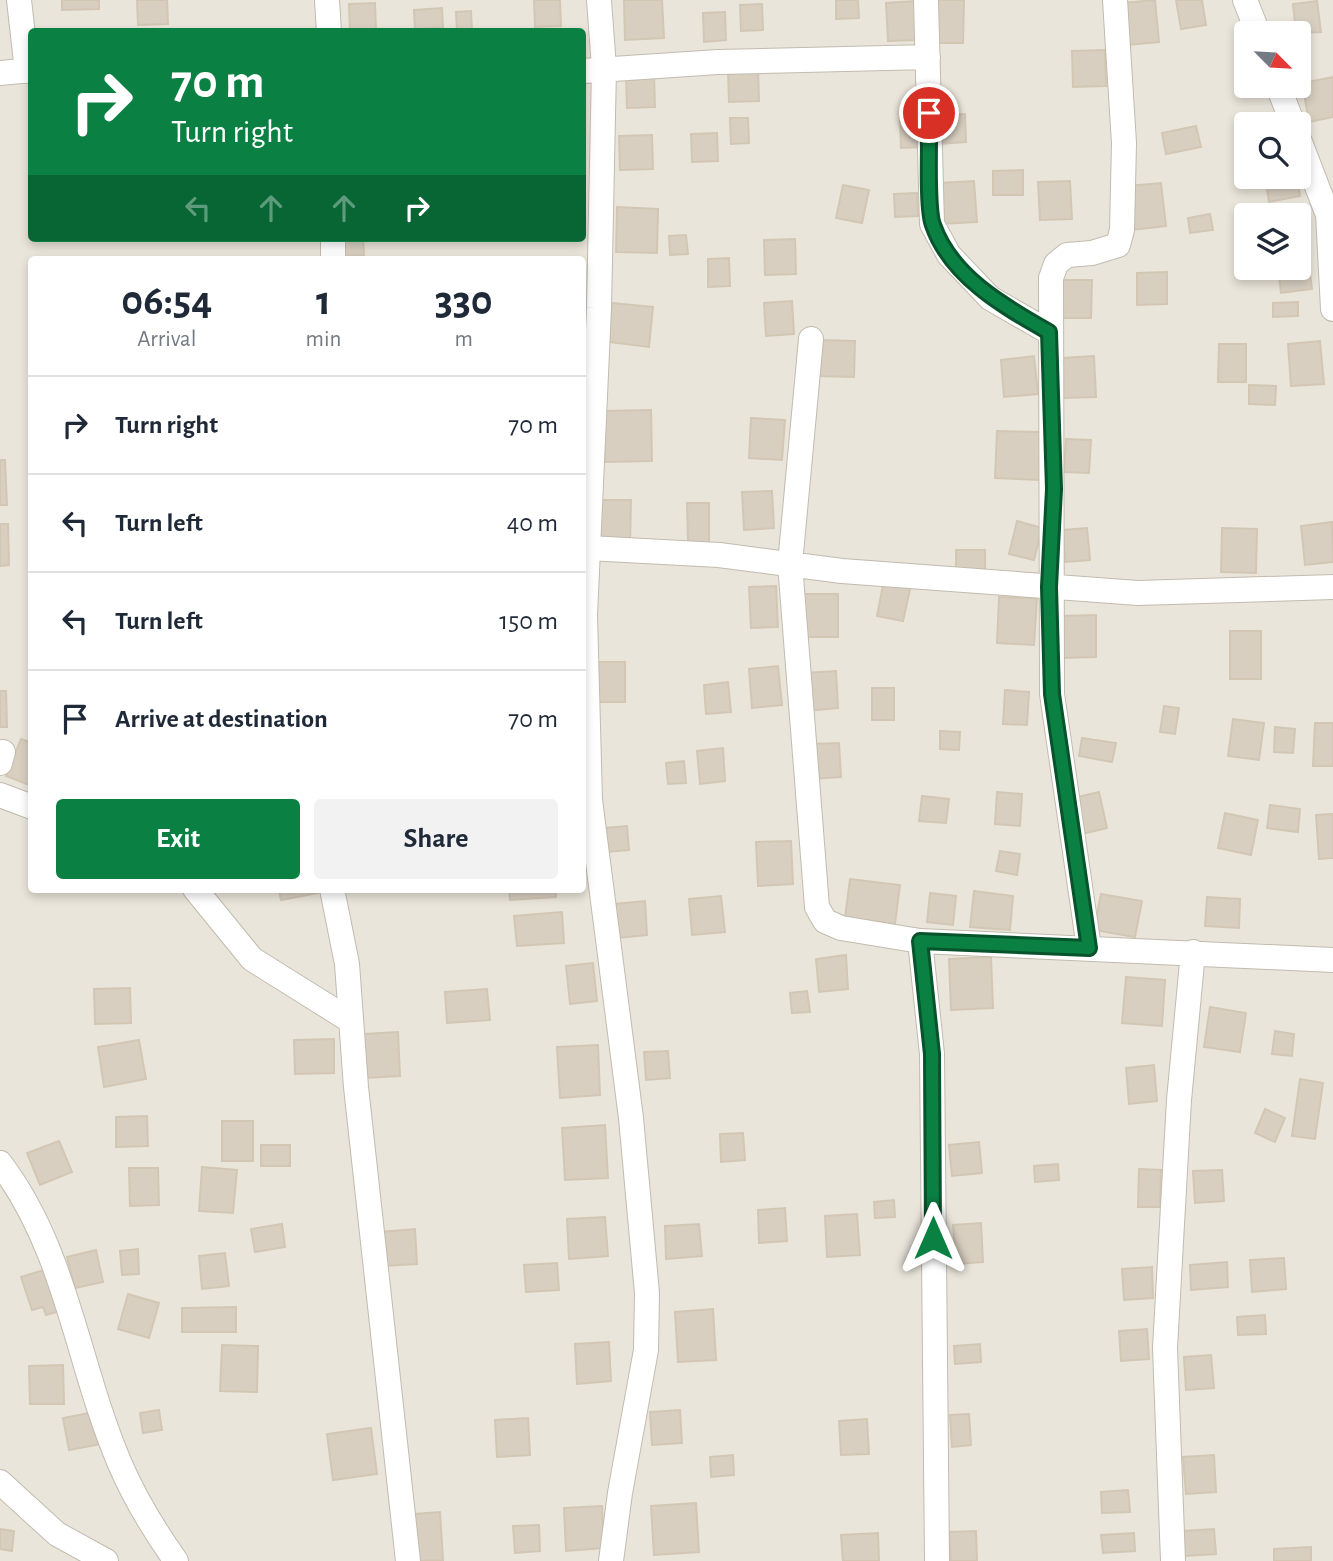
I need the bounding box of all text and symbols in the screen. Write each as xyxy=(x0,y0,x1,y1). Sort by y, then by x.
north arrow xyxy=(1234,21,1311,98)
map controls xyxy=(1234,21,1311,280)
icon: right xyxy=(56,56,147,147)
text: 70 m xyxy=(171,58,265,107)
pin xyxy=(899,83,959,143)
icon: arrive xyxy=(910,94,948,132)
button: search xyxy=(1234,112,1311,189)
text: Turn right xyxy=(171,116,293,148)
icon: left xyxy=(179,189,217,227)
icon: ahead xyxy=(252,189,290,227)
icon: ahead xyxy=(325,189,363,227)
icon: right xyxy=(398,189,436,227)
button: layers xyxy=(1234,203,1311,280)
text: 06:54 xyxy=(121,280,212,322)
text: 1 xyxy=(316,280,331,322)
text: 330 xyxy=(435,280,493,322)
text: Arrival xyxy=(137,328,196,351)
text: min xyxy=(306,328,341,351)
text: m xyxy=(455,328,473,351)
icon: right xyxy=(56,406,94,444)
text: Turn right xyxy=(115,412,218,438)
text: 70 m xyxy=(508,412,558,438)
icon: left xyxy=(56,504,94,542)
text: Turn left xyxy=(115,510,203,536)
text: 40 m xyxy=(507,510,558,536)
icon: left xyxy=(56,602,94,640)
text: Turn left xyxy=(115,608,203,634)
text: 150 m xyxy=(499,608,558,634)
icon: arrive xyxy=(56,700,94,738)
text: Arrive at destination xyxy=(115,706,328,732)
text: 70 m xyxy=(508,706,558,732)
button: Exit xyxy=(56,799,300,879)
button: Share xyxy=(314,799,558,879)
position arrow xyxy=(896,1201,970,1275)

